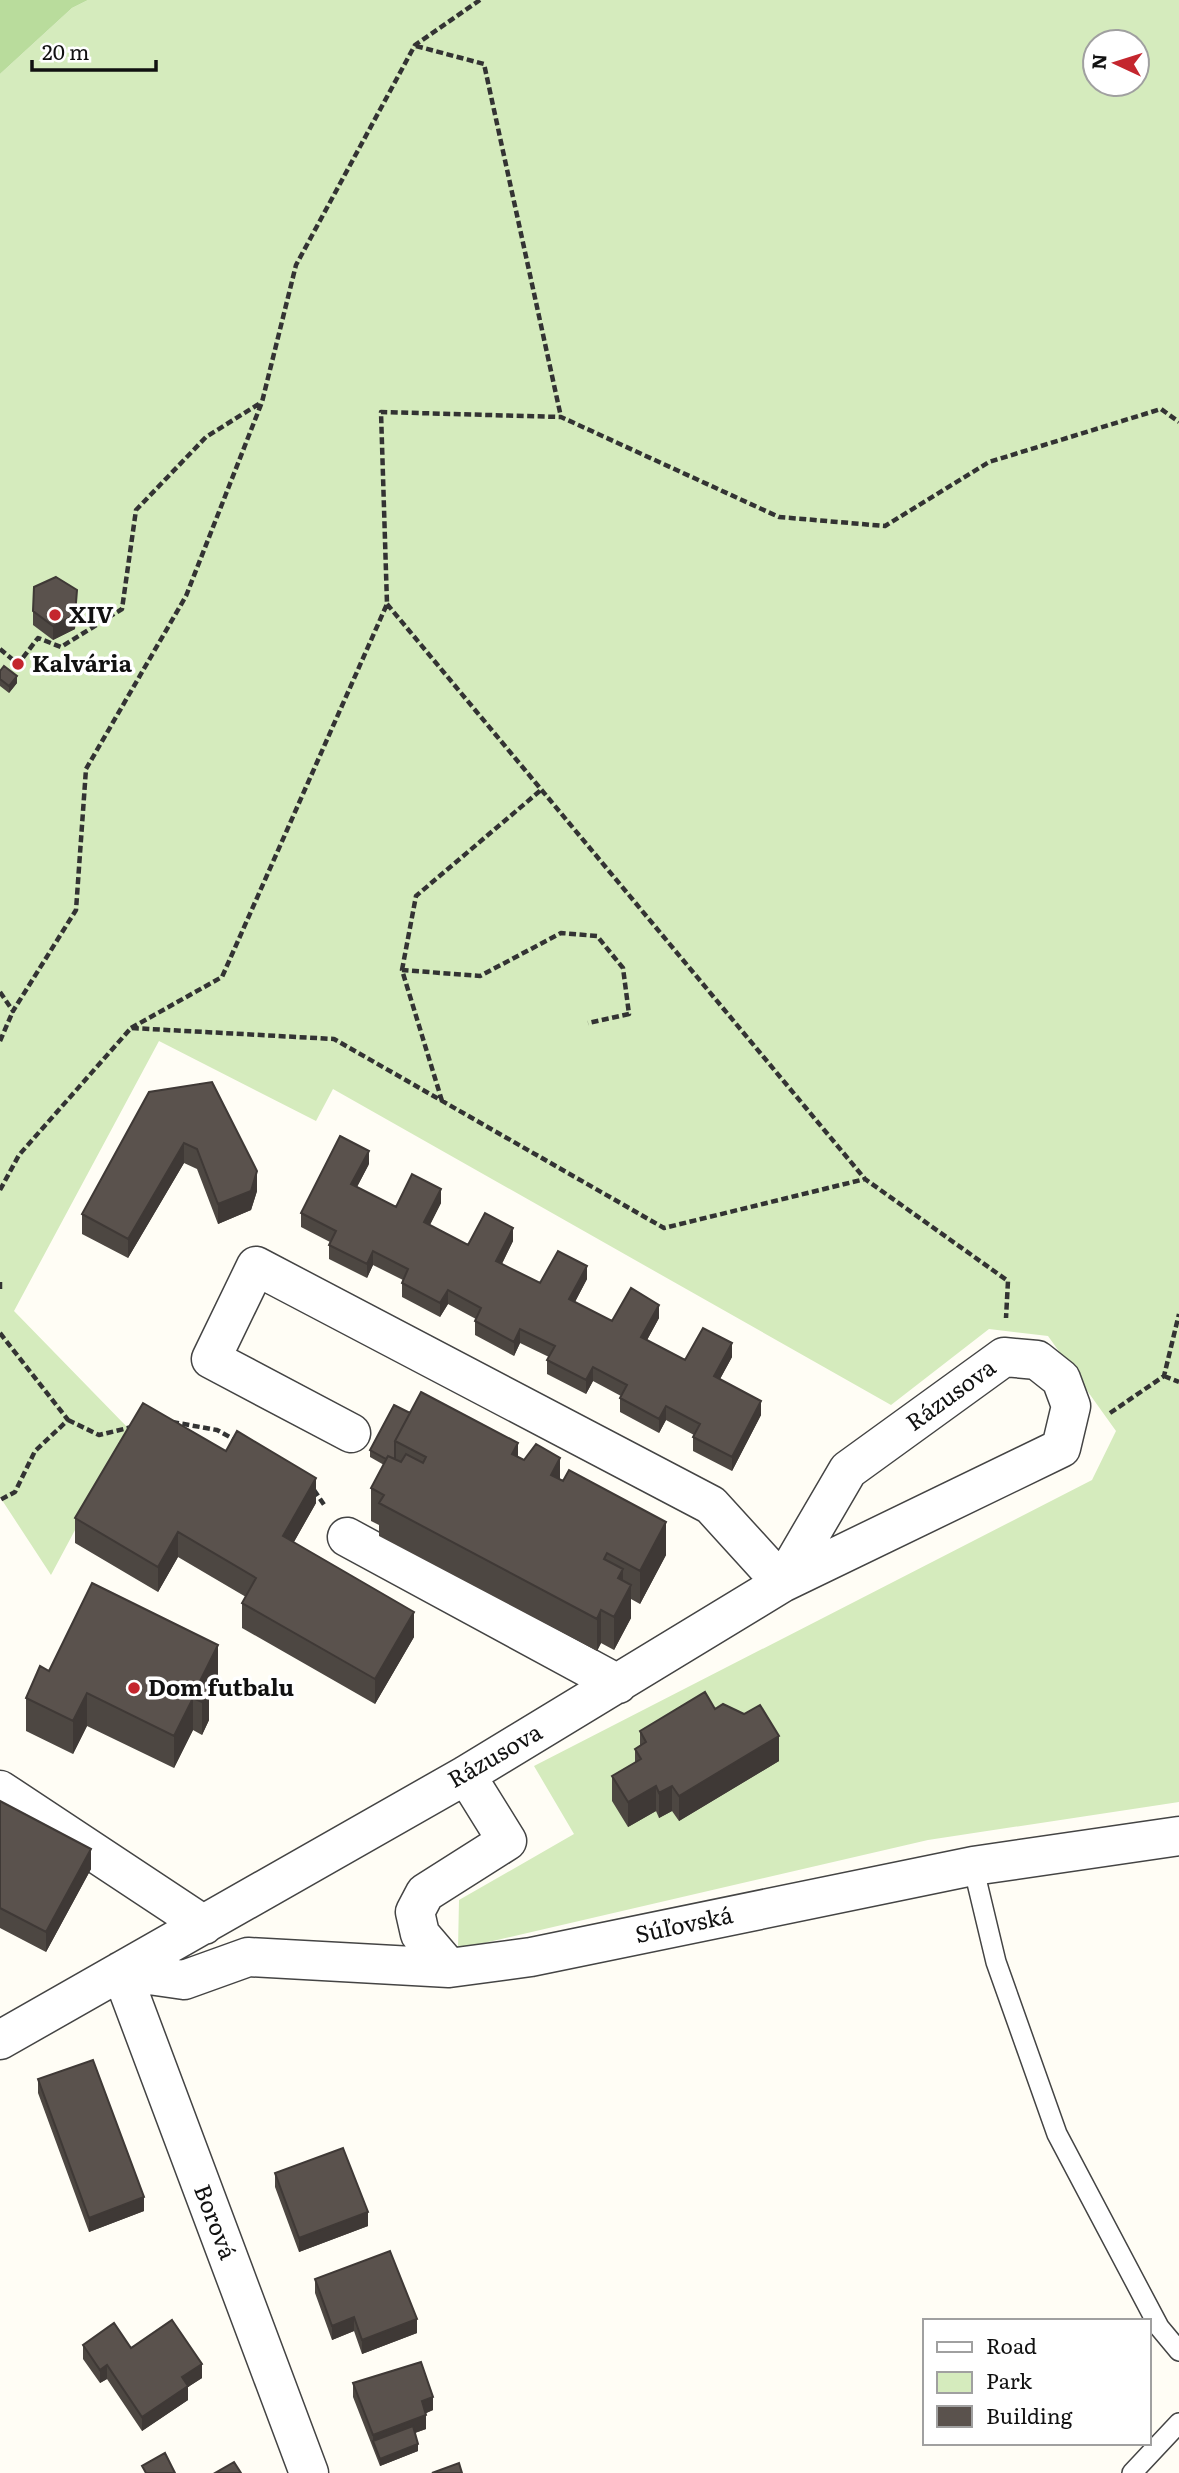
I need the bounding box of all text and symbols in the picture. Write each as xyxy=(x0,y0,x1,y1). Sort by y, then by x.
scale bar xyxy=(32,28,156,72)
north arrow xyxy=(1081,28,1151,98)
text: 20 m xyxy=(42,35,89,66)
text: N xyxy=(1084,53,1113,71)
place label: XIV xyxy=(69,596,114,630)
marker: XIV xyxy=(47,607,63,623)
place label: Kalvária xyxy=(32,645,133,679)
marker: Kalvária xyxy=(10,656,26,672)
street label: Rázusova xyxy=(898,1349,1002,1438)
place label: Dom futbalu xyxy=(148,1669,294,1703)
marker: Dom futbalu xyxy=(126,1680,142,1696)
street label: Rázusova xyxy=(441,1713,548,1795)
street label: Súľovská xyxy=(632,1896,736,1950)
street label: Borová xyxy=(187,2179,247,2264)
legend xyxy=(923,2319,1151,2445)
text: Road xyxy=(986,2329,1037,2360)
text: Park xyxy=(986,2364,1032,2395)
text: Building xyxy=(986,2399,1073,2430)

